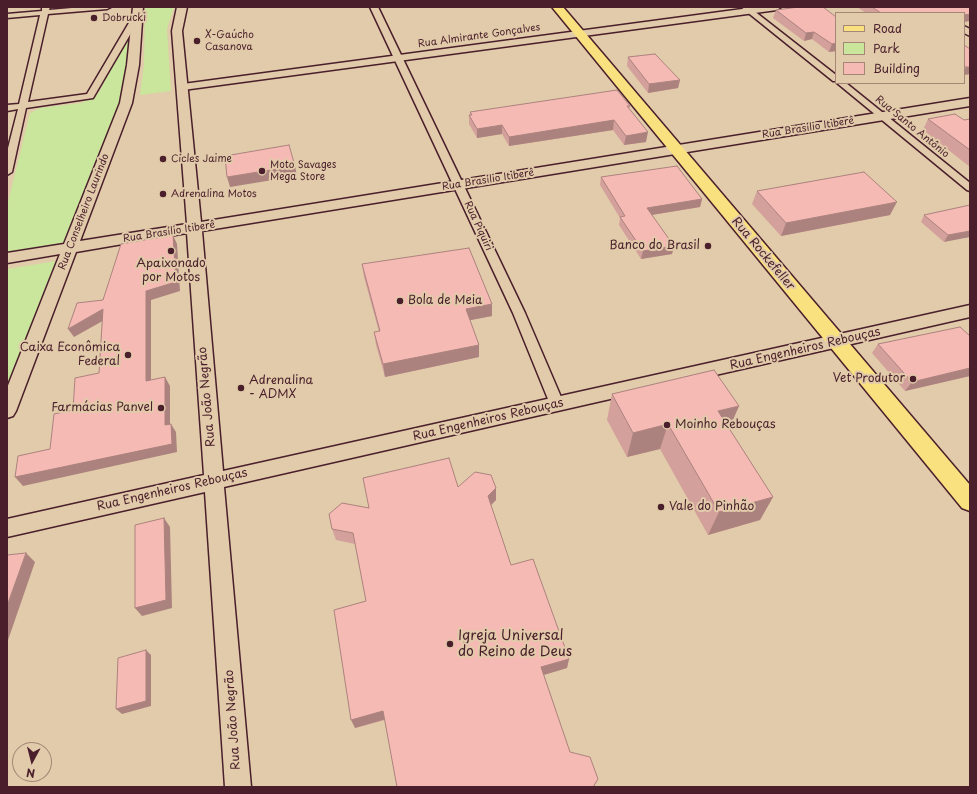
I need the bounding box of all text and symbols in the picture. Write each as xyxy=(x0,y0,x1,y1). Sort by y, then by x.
place label: Dobrucki xyxy=(102,12,146,24)
legend xyxy=(835,12,965,84)
marker: Dobrucki xyxy=(89,13,99,23)
text: Road xyxy=(873,19,902,37)
street label: Rua Almirante Gonçalves xyxy=(417,21,541,51)
place label: X-Gaúcho Casanova xyxy=(205,29,254,52)
marker: X-Gaúcho Casanova xyxy=(192,36,202,46)
text: Park xyxy=(873,39,900,57)
text: Building xyxy=(873,59,920,77)
street label: Rua Santo Antônio xyxy=(873,94,951,160)
street label: Rua Brasílio Itiberê xyxy=(761,115,855,141)
street label: Rua Conselheiro Laurindo xyxy=(56,152,112,272)
place label: Cicles Jaime xyxy=(171,153,232,165)
marker: Cicles Jaime xyxy=(158,154,168,164)
place label: Moto Savages Mega Store xyxy=(270,159,336,182)
marker: Moto Savages Mega Store xyxy=(257,166,267,176)
street label: Rua Brasílio Itiberê xyxy=(441,167,535,193)
place label: Adrenalina Motos xyxy=(171,188,257,200)
marker: Adrenalina Motos xyxy=(158,189,168,199)
street label: Rua Piquiri xyxy=(461,199,495,253)
street label: Rua Rockefeller xyxy=(728,215,798,293)
street label: Rua Brasílio Itiberê xyxy=(122,219,216,245)
place label: Banco do Brasil xyxy=(609,239,700,253)
marker: Banco do Brasil xyxy=(703,241,713,251)
marker: Apaixonado por Motos xyxy=(166,246,176,256)
place label: Apaixonado por Motos xyxy=(136,257,206,285)
place label: Bola de Meia xyxy=(408,294,482,308)
marker: Bola de Meia xyxy=(395,296,405,306)
street label: Rua Engenheiros Rebouças xyxy=(728,325,882,373)
place label: Caixa Econômica Federal xyxy=(20,341,120,369)
street label: Rua João Negrão xyxy=(195,346,219,448)
marker: Caixa Econômica Federal xyxy=(123,350,133,360)
place label: Vet Produtor xyxy=(833,372,905,386)
place label: Adrenalina - ADMX xyxy=(249,374,313,402)
marker: Vet Produtor xyxy=(908,374,918,384)
marker: Adrenalina - ADMX xyxy=(236,383,246,393)
street label: Rua Engenheiros Rebouças xyxy=(411,396,565,444)
place label: Farmácias Panvel xyxy=(51,401,153,415)
marker: Farmácias Panvel xyxy=(156,403,166,413)
place label: Moinho Rebouças xyxy=(675,418,776,432)
marker: Moinho Rebouças xyxy=(662,420,672,430)
street label: Rua Engenheiros Rebouças xyxy=(95,466,249,514)
place label: Vale do Pinhão xyxy=(669,500,754,514)
marker: Vale do Pinhão xyxy=(656,502,666,512)
place label: Igreja Universal do Reino de Deus xyxy=(458,628,572,660)
marker: Igreja Universal do Reino de Deus xyxy=(445,639,455,649)
street label: Rua João Negrão xyxy=(222,669,244,771)
north arrow xyxy=(12,742,52,782)
text: N xyxy=(25,764,36,782)

